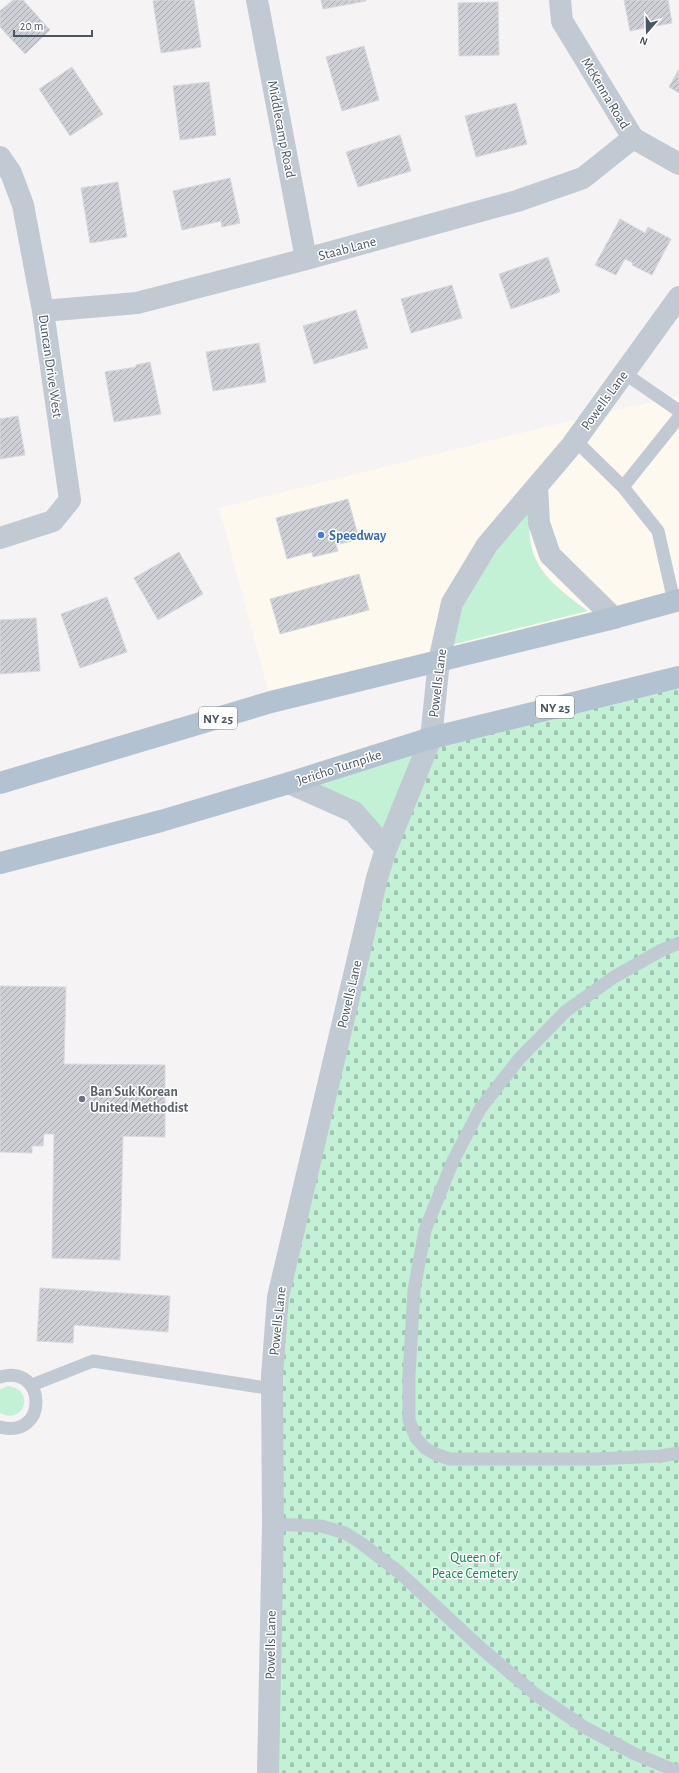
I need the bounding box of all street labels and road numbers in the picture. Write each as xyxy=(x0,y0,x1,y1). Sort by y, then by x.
street label: McKenna Road xyxy=(578,55,632,132)
street label: Middlecamp Road xyxy=(265,79,297,179)
street label: Staab Lane xyxy=(317,235,378,263)
street label: Duncan Drive West xyxy=(36,314,64,419)
street label: Powells Lane xyxy=(579,368,631,433)
street label: Powells Lane xyxy=(427,648,449,718)
road number: NY 25 xyxy=(536,696,574,718)
road number: NY 25 xyxy=(199,707,237,729)
street label: Jericho Turnpike xyxy=(295,748,383,788)
street label: Powells Lane xyxy=(335,959,365,1030)
street label: Powells Lane xyxy=(267,1286,289,1356)
street label: Powells Lane xyxy=(263,1610,279,1680)

